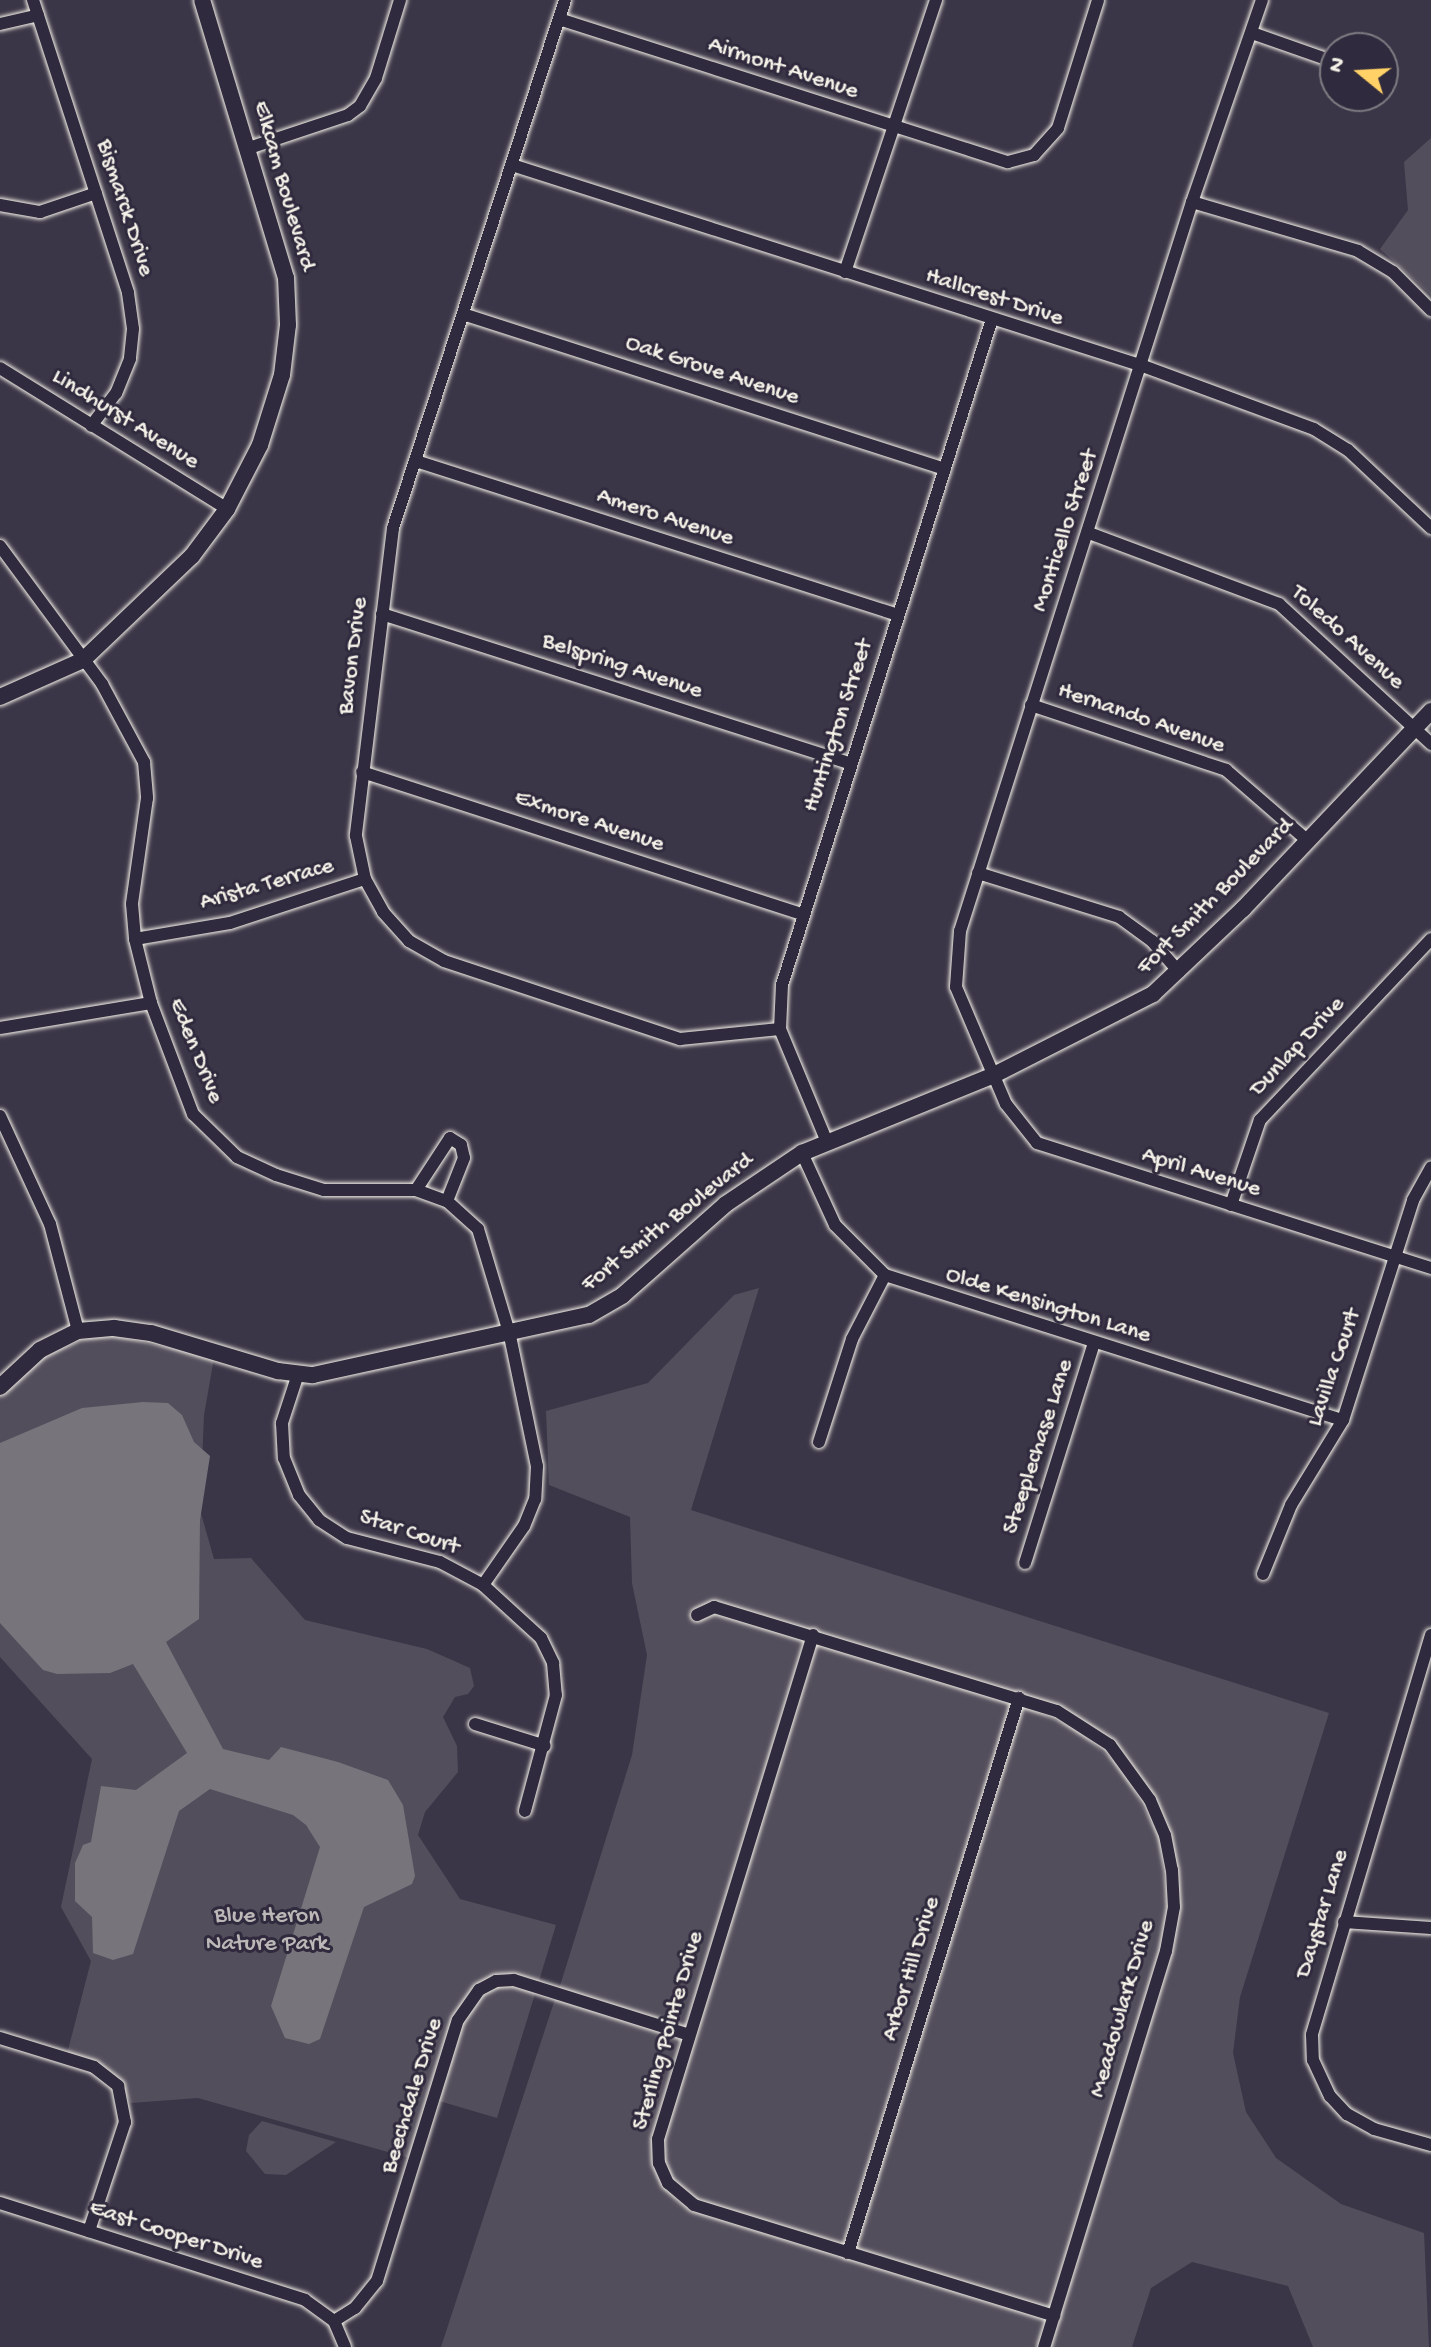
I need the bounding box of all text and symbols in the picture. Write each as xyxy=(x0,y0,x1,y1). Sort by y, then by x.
street label: Airmont Avenue xyxy=(704,31,862,107)
north arrow xyxy=(1319,32,1399,112)
text: N xyxy=(1323,54,1353,76)
street label: Elkcam Boulevard xyxy=(245,98,321,274)
street label: Bismarck Drive xyxy=(88,136,160,280)
street label: Hallcrest Drive xyxy=(921,262,1067,334)
street label: Oak Grove Avenue xyxy=(621,329,803,413)
street label: Lindhurst Avenue xyxy=(46,363,204,477)
street label: Monticello Street xyxy=(1026,446,1106,616)
street label: Amero Avenue xyxy=(593,482,737,554)
street label: Toledo Avenue xyxy=(1284,579,1410,697)
street label: Bavon Drive xyxy=(333,596,375,716)
street label: Belspring Avenue xyxy=(538,627,706,707)
street label: Huntington Street xyxy=(798,636,880,816)
street label: Hernando Avenue xyxy=(1054,677,1228,761)
street label: Exmore Avenue xyxy=(510,784,668,860)
street label: Fort Smith Boulevard xyxy=(1131,812,1301,982)
street label: Arista Terrace xyxy=(197,852,337,918)
street label: Dunlap Drive xyxy=(1244,991,1352,1103)
street label: Eden Drive xyxy=(161,994,229,1108)
street label: April Avenue xyxy=(1138,1141,1264,1205)
street label: Fort Smith Boulevard xyxy=(576,1147,760,1299)
street label: Olde Kensington Lane xyxy=(942,1261,1154,1351)
street label: Lavilla Court xyxy=(1301,1305,1369,1431)
street label: Steeplechase Lane xyxy=(997,1356,1081,1538)
street label: Star Court xyxy=(355,1503,463,1563)
street label: Daystar Lane xyxy=(1290,1846,1356,1982)
street label: Arbor Hill Drive xyxy=(876,1893,948,2045)
park label: Blue Heron Nature Park xyxy=(206,1903,328,1959)
street label: Meadowlark Drive xyxy=(1084,1917,1162,2101)
street label: Sterling Pointe Drive xyxy=(627,1928,711,2134)
street label: Beechdale Drive xyxy=(376,2015,450,2177)
street label: East Cooper Drive xyxy=(85,2194,267,2278)

